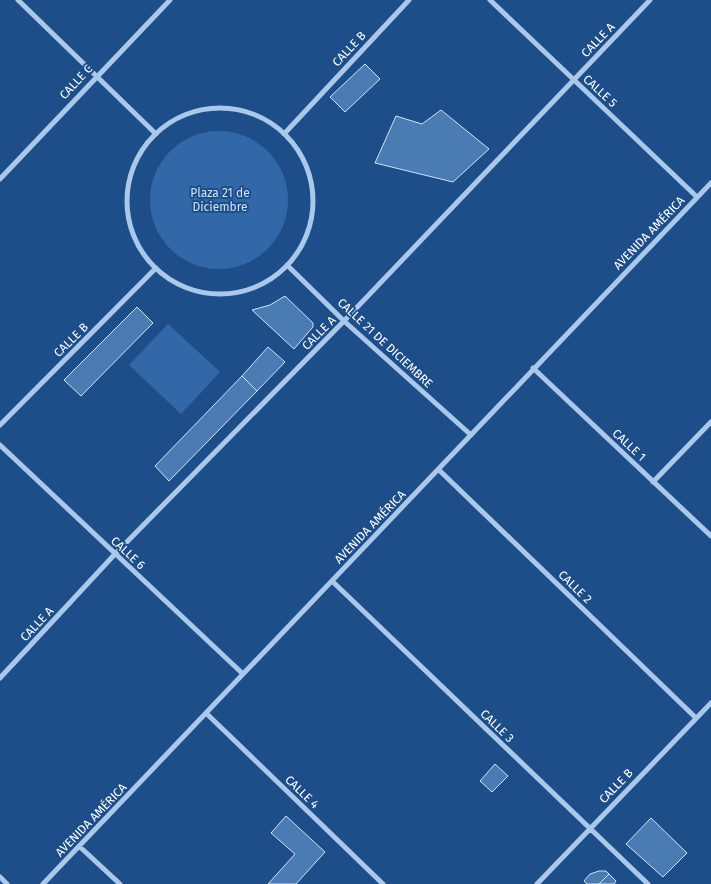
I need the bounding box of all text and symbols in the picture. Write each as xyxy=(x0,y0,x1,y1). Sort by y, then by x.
street label: CALLE A xyxy=(578,20,618,60)
street label: CALLE B xyxy=(329,29,369,69)
street label: CALLE C xyxy=(57,62,96,102)
street label: CALLE 5 xyxy=(580,72,620,110)
park label: Plaza 21 de Diciembre xyxy=(190,186,250,214)
street label: AVENIDA AMÉRICA xyxy=(610,193,688,272)
street label: CALLE 21 DE DICIEMBRE xyxy=(335,295,435,391)
street label: CALLE A xyxy=(299,313,339,353)
street label: CALLE B xyxy=(51,320,91,360)
street label: CALLE 1 xyxy=(609,426,649,464)
street label: AVENIDA AMÉRICA xyxy=(331,487,409,566)
street label: CALLE 6 xyxy=(108,534,148,572)
street label: CALLE 2 xyxy=(555,568,595,606)
street label: CALLE A xyxy=(18,604,57,644)
street label: CALLE 3 xyxy=(477,707,517,745)
street label: CALLE B xyxy=(596,766,636,806)
street label: CALLE 4 xyxy=(282,773,322,812)
street label: AVENIDA AMÉRICA xyxy=(52,780,130,859)

